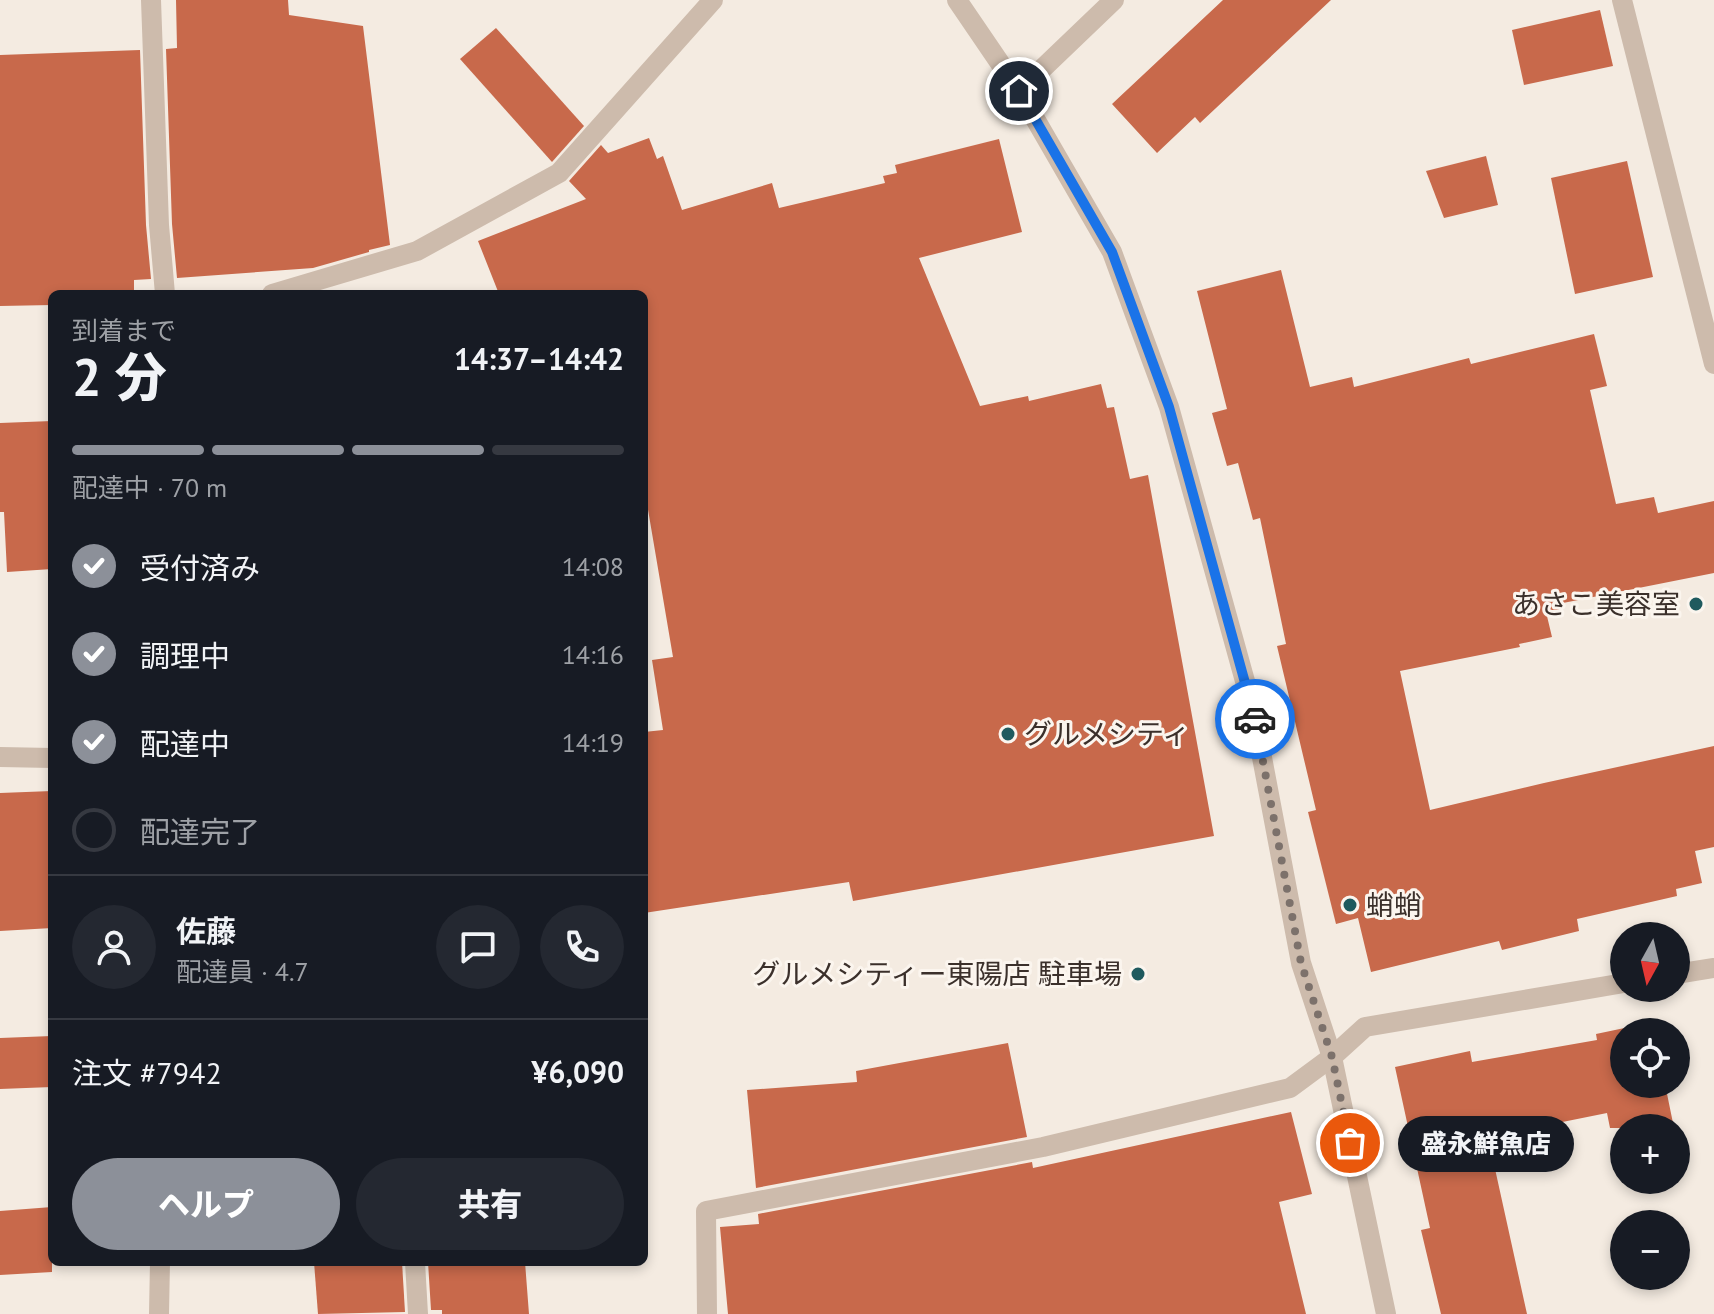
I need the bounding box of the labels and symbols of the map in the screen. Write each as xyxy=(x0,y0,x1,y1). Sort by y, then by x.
pin xyxy=(985,57,1053,125)
place label: あさこ美容室 xyxy=(1512,585,1680,622)
marker: あさこ美容室 xyxy=(1687,595,1705,613)
courier xyxy=(1215,679,1295,759)
place label: グルメシティ xyxy=(1024,715,1190,752)
marker: グルメシティ xyxy=(999,725,1017,743)
place label: 蛸蛸 xyxy=(1366,886,1422,923)
marker: 蛸蛸 xyxy=(1341,896,1359,914)
north arrow xyxy=(1610,922,1690,1002)
place label: グルメシティー東陽店 駐車場 xyxy=(752,955,1122,992)
marker: グルメシティー東陽店 駐車場 xyxy=(1129,965,1147,983)
pin xyxy=(1316,1109,1384,1177)
callout: 盛永鮮魚店 xyxy=(1398,1115,1574,1171)

